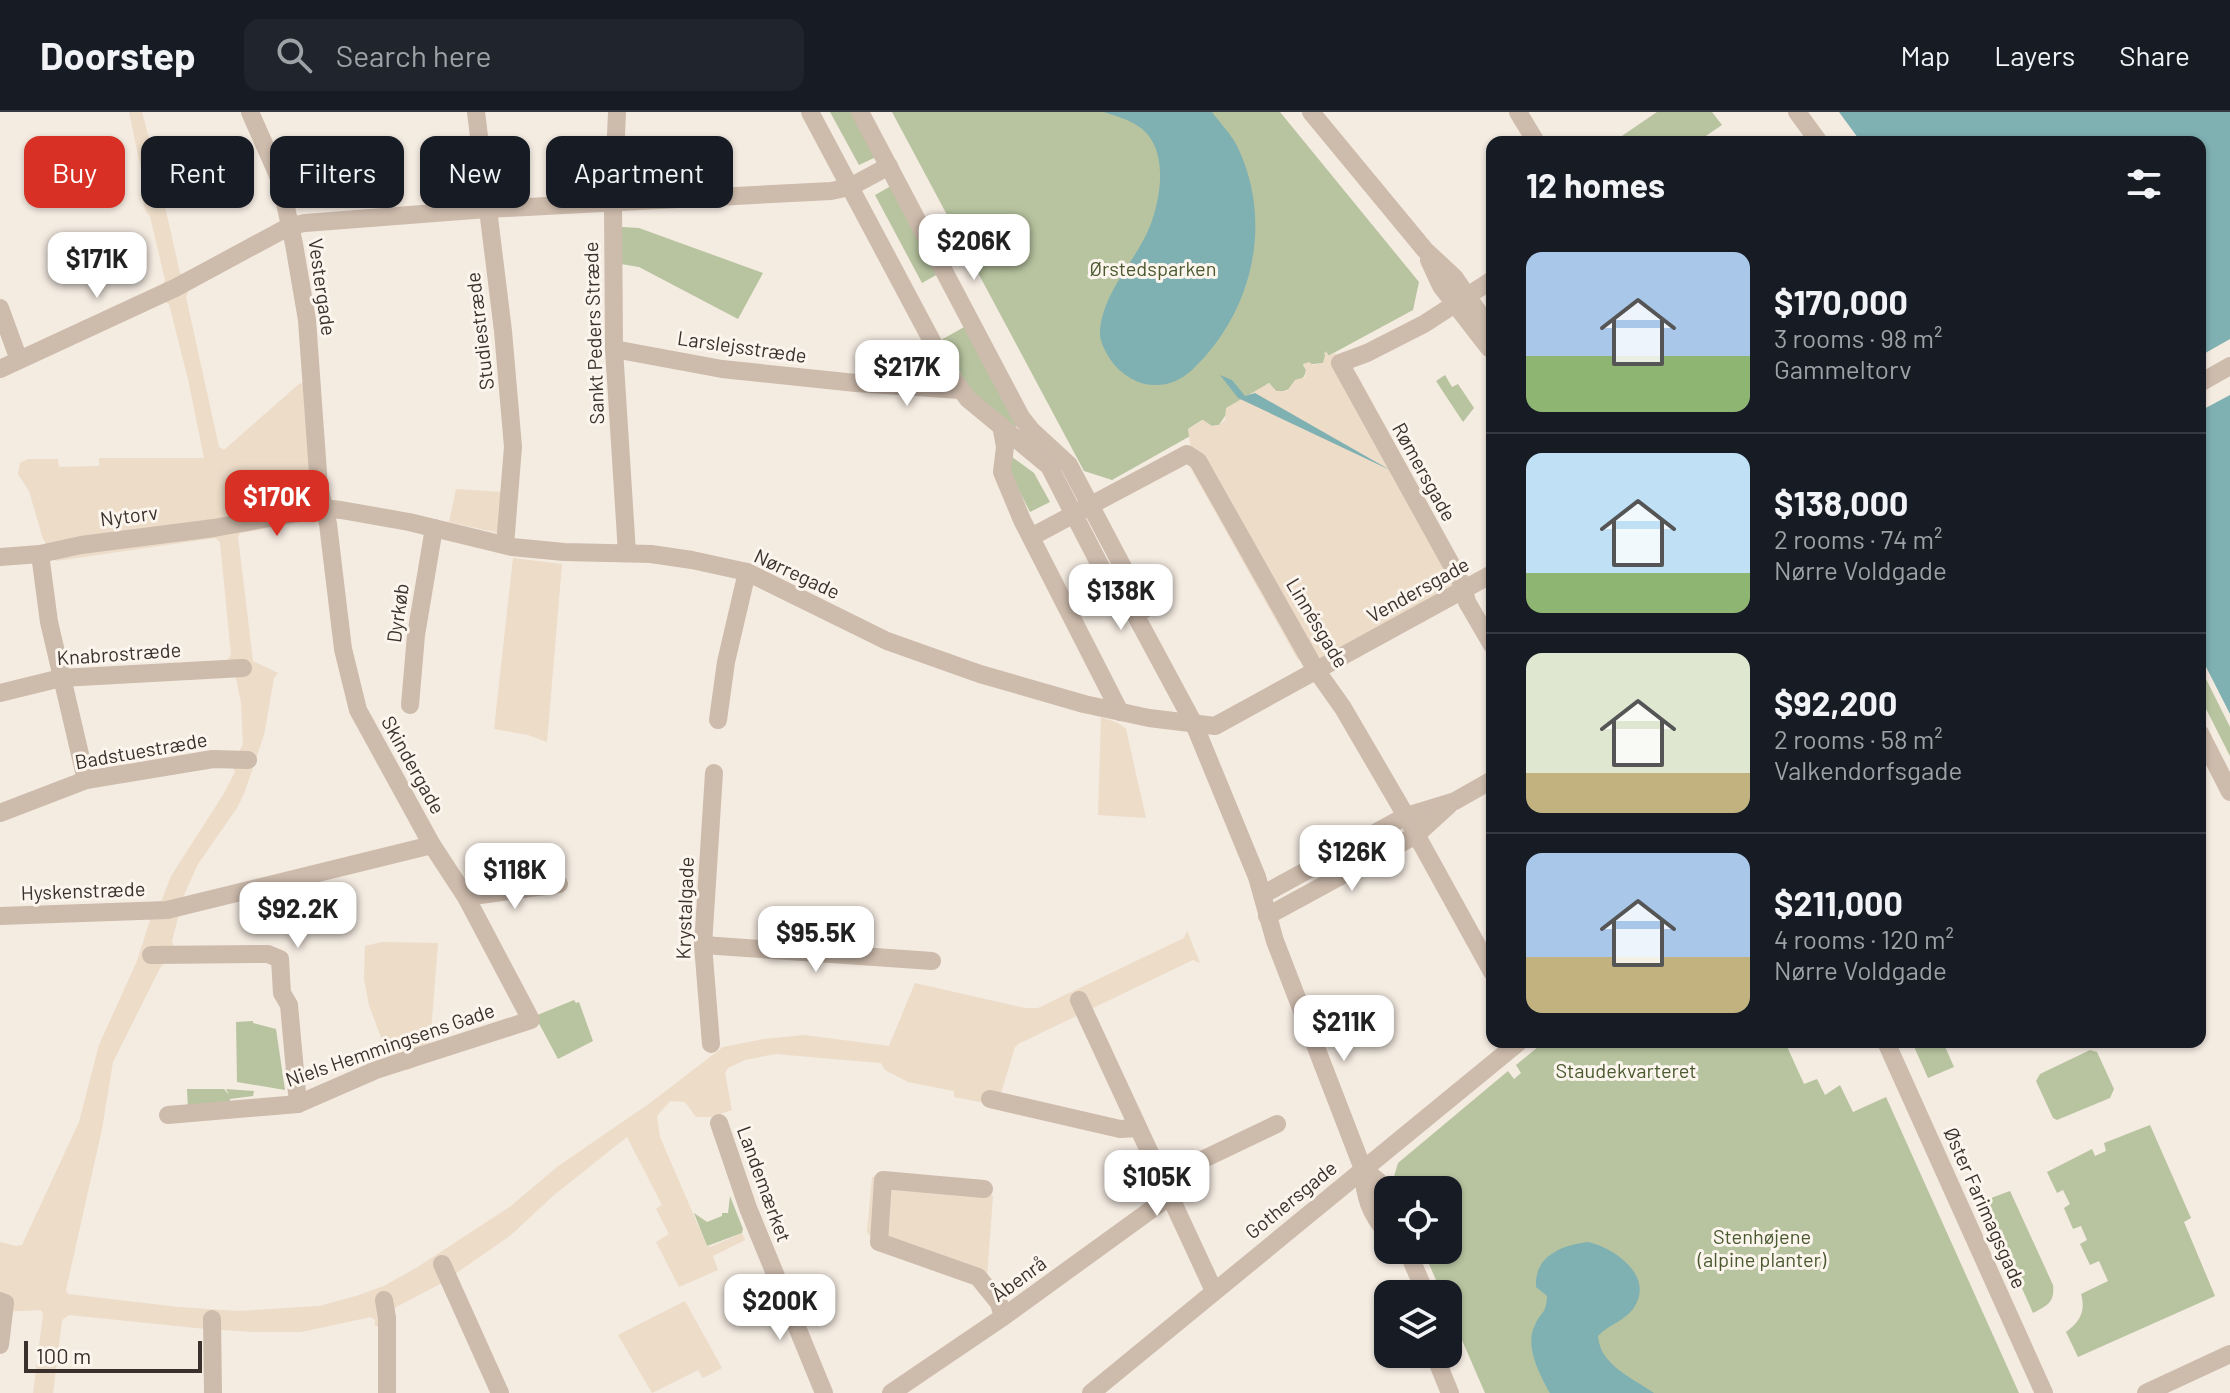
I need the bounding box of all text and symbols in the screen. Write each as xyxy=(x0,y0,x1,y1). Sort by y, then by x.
search box xyxy=(244,19,804,91)
text: Doorstep xyxy=(40,32,196,78)
icon: search xyxy=(272,33,316,77)
text: Search here xyxy=(336,37,492,73)
text: Map xyxy=(1900,38,1950,72)
text: Layers xyxy=(1994,38,2075,72)
text: Share xyxy=(2119,38,2190,72)
chip: Buy xyxy=(24,136,125,208)
chip: Rent xyxy=(141,136,254,208)
chip: Filters xyxy=(270,136,404,208)
chip: New xyxy=(420,136,530,208)
chip: Apartment xyxy=(546,136,733,208)
icon: filters xyxy=(2122,162,2166,206)
text: 12 homes xyxy=(1526,164,1665,205)
pin: $206K xyxy=(918,214,1030,282)
text: $206K xyxy=(937,224,1011,255)
pin: $171K xyxy=(41,232,153,300)
street label: Vestergade xyxy=(304,237,342,337)
street label: Sankt Peders Stræde xyxy=(578,241,608,425)
text: $171K xyxy=(66,242,128,273)
park label: Ørstedsparken xyxy=(1089,256,1217,280)
street label: Studiestræde xyxy=(460,271,498,391)
text: $170,000 xyxy=(1774,281,1908,322)
icon: home xyxy=(1590,284,1686,380)
text: 3 rooms · 98 m² xyxy=(1774,322,1942,353)
street label: Larslejsstræde xyxy=(676,325,808,367)
pin: $217K xyxy=(851,340,963,408)
text: $217K xyxy=(873,350,941,381)
text: Gammeltorv xyxy=(1774,353,1912,384)
street label: Rømersgade xyxy=(1388,418,1462,525)
pin: $170K xyxy=(221,470,333,538)
text: $170K xyxy=(243,480,311,511)
text: $138,000 xyxy=(1774,482,1909,523)
icon: home xyxy=(1590,485,1686,581)
street label: Nytorv xyxy=(99,500,159,530)
text: 2 rooms · 74 m² xyxy=(1774,523,1942,554)
street label: Nørregade xyxy=(751,543,844,603)
street label: Vendersgade xyxy=(1362,551,1473,627)
text: Nørre Voldgade xyxy=(1774,554,1947,585)
pin: $138K xyxy=(1065,564,1177,632)
street label: Linnésgade xyxy=(1282,573,1354,672)
text: $138K xyxy=(1087,574,1155,605)
street label: Dyrkøb xyxy=(381,582,413,644)
street label: Knabrostræde xyxy=(56,637,182,669)
text: $92,200 xyxy=(1774,682,1897,723)
icon: home xyxy=(1590,685,1686,781)
street label: Skindergade xyxy=(377,711,451,818)
text: 2 rooms · 58 m² xyxy=(1774,723,1943,754)
street label: Badstuestræde xyxy=(73,727,209,773)
text: Valkendorfsgade xyxy=(1774,754,1962,785)
pin: $126K xyxy=(1296,825,1408,893)
text: $126K xyxy=(1318,835,1386,866)
pin: $118K xyxy=(459,843,571,911)
text: $118K xyxy=(483,853,547,884)
street label: Krystalgade xyxy=(670,856,698,960)
street label: Hyskenstræde xyxy=(20,876,146,904)
pin: $92.2K xyxy=(233,882,363,950)
text: $211,000 xyxy=(1774,882,1903,923)
icon: home xyxy=(1590,885,1686,981)
text: $92.2K xyxy=(257,892,339,923)
pin: $95.5K xyxy=(751,906,881,974)
text: $95.5K xyxy=(776,916,856,947)
text: 4 rooms · 120 m² xyxy=(1774,923,1954,954)
text: Nørre Voldgade xyxy=(1774,954,1947,985)
pin: $211K xyxy=(1288,995,1400,1063)
street label: Niels Hemmingsens Gade xyxy=(282,997,497,1091)
text: $211K xyxy=(1312,1005,1376,1036)
park label: Staudekvarteret xyxy=(1555,1058,1697,1082)
street label: Landemærket xyxy=(733,1122,797,1245)
street label: Øster Farimagsgade xyxy=(1940,1123,2032,1292)
pin: $105K xyxy=(1101,1150,1213,1218)
street label: Gothersgade xyxy=(1240,1155,1341,1243)
text: $105K xyxy=(1122,1160,1192,1191)
map controls xyxy=(1374,1176,1462,1368)
button: locate xyxy=(1374,1176,1462,1264)
park label: Stenhøjene (alpine planter) xyxy=(1697,1224,1827,1271)
street label: Åbenrå xyxy=(986,1250,1050,1306)
pin: $200K xyxy=(724,1274,836,1342)
button: layers xyxy=(1374,1280,1462,1368)
text: $200K xyxy=(742,1284,818,1315)
scale bar xyxy=(24,1337,202,1373)
text: 100 m xyxy=(36,1342,91,1368)

